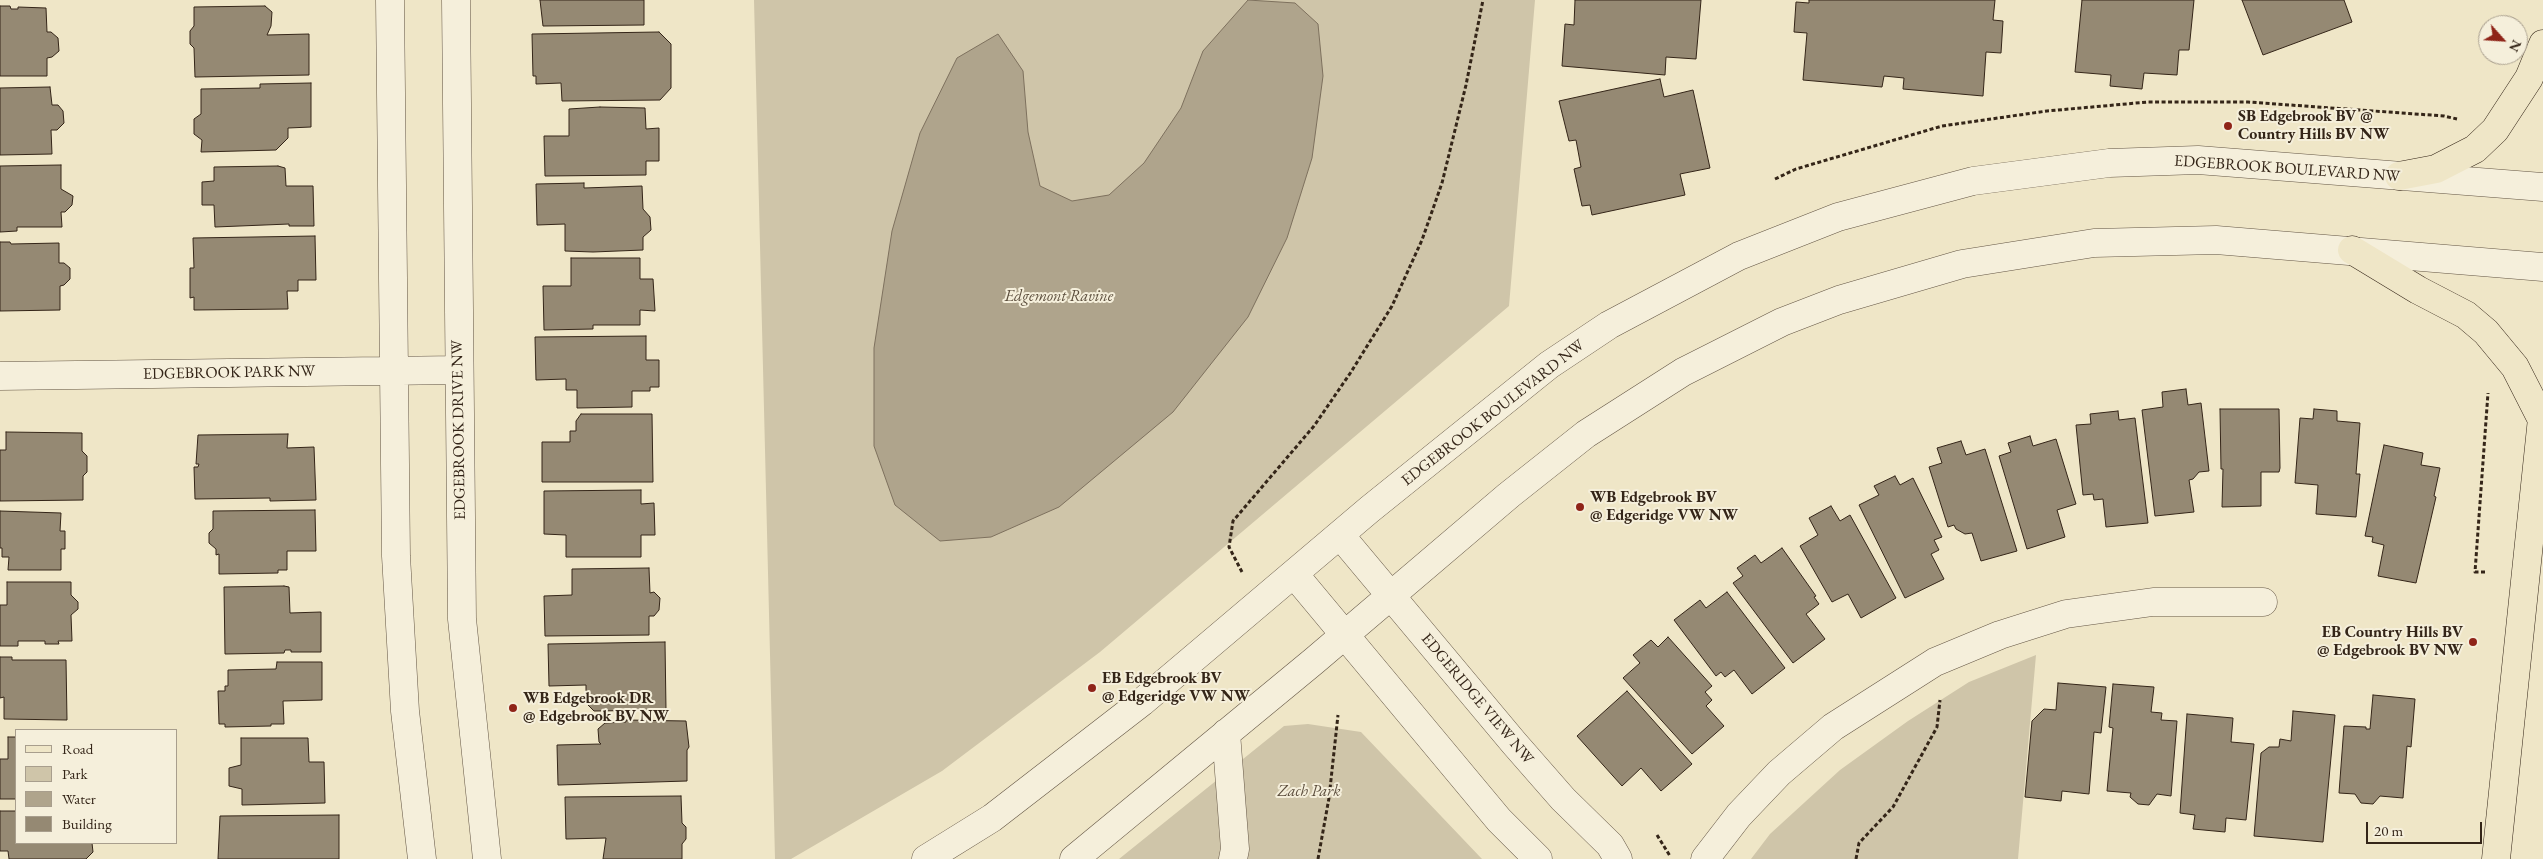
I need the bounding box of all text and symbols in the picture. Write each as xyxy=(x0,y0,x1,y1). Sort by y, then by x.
north arrow xyxy=(2478,15,2528,65)
text: N xyxy=(2505,37,2526,55)
place label: SB Edgebrook BV @ Country Hills BV NW xyxy=(2238,107,2389,145)
marker: SB Edgebrook BV @ Country Hills BV NW xyxy=(2222,120,2234,132)
street label: EDGEBROOK BOULEVARD NW xyxy=(2173,152,2401,186)
park label: Edgemont Ravine xyxy=(1005,287,1113,307)
street label: EDGEBROOK BOULEVARD NW xyxy=(1398,336,1588,490)
street label: EDGEBROOK DRIVE NW xyxy=(448,340,470,520)
street label: EDGEBROOK PARK NW xyxy=(143,362,315,384)
place label: WB Edgebrook BV @ Edgeridge VW NW xyxy=(1590,488,1738,526)
marker: WB Edgebrook BV @ Edgeridge VW NW xyxy=(1574,501,1586,513)
place label: EB Country Hills BV @ Edgebrook BV NW xyxy=(2317,623,2463,661)
street label: EDGERIDGE VIEW NW xyxy=(1417,630,1537,768)
marker: EB Country Hills BV @ Edgebrook BV NW xyxy=(2467,636,2479,648)
place label: EB Edgebrook BV @ Edgeridge VW NW xyxy=(1102,669,1250,707)
marker: EB Edgebrook BV @ Edgeridge VW NW xyxy=(1086,682,1098,694)
place label: WB Edgebrook DR @ Edgebrook BV NW xyxy=(523,689,669,727)
marker: WB Edgebrook DR @ Edgebrook BV NW xyxy=(507,702,519,714)
legend xyxy=(15,729,178,844)
text: Road xyxy=(62,739,93,758)
text: Park xyxy=(62,764,88,783)
park label: Zach Park xyxy=(1278,782,1340,802)
text: Water xyxy=(62,789,96,808)
scale bar xyxy=(2368,812,2484,844)
text: Building xyxy=(62,814,112,833)
text: 20 m xyxy=(2374,821,2403,840)

